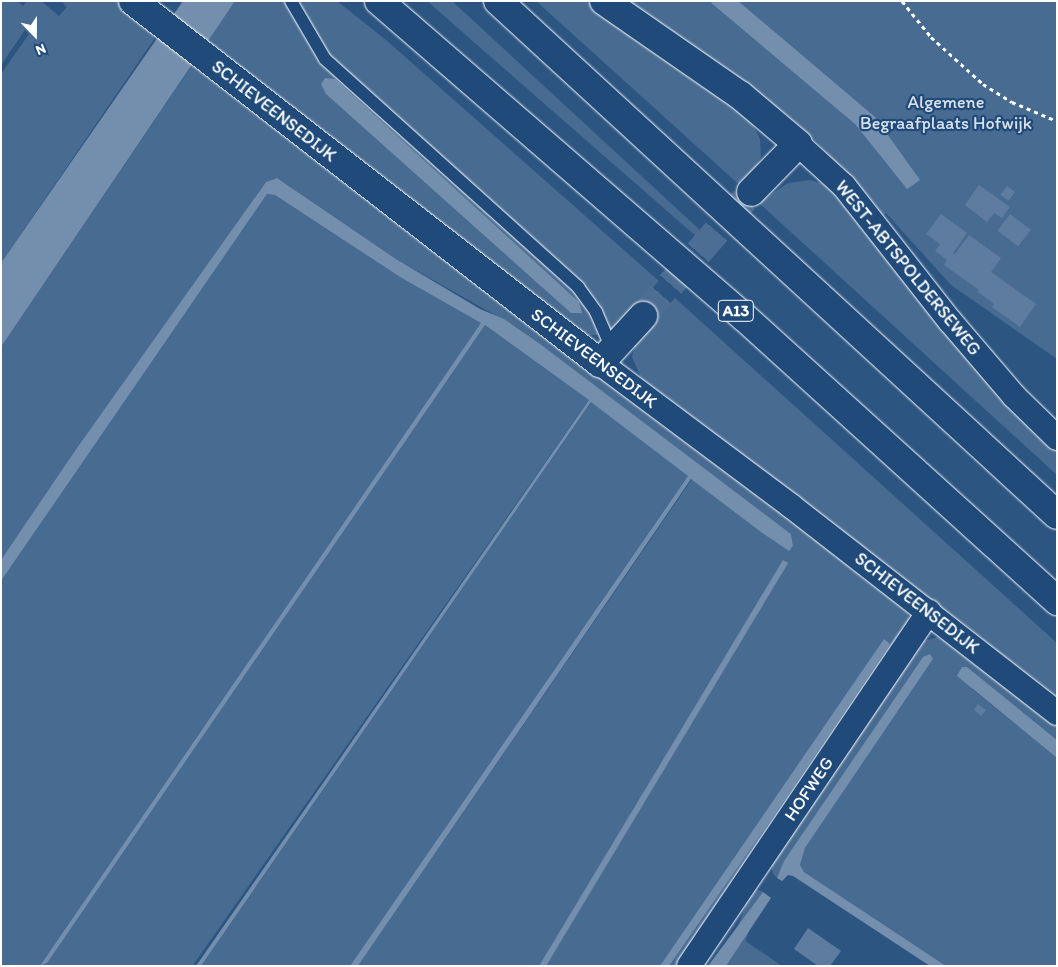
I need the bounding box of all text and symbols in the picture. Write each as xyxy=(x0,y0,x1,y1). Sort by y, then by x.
north arrow xyxy=(10,10,60,60)
text: N xyxy=(33,40,48,59)
street label: SCHIEVEENSEDIJK xyxy=(207,56,341,166)
park label: Algemene Begraafplaats Hofwijk xyxy=(860,92,1032,134)
street label: WEST-ABTSPOLDERSEWEG xyxy=(831,176,985,360)
road number: A13 xyxy=(717,298,755,324)
street label: SCHIEVEENSEDIJK xyxy=(527,304,661,412)
street label: SCHIEVEENSEDIJK xyxy=(850,548,984,658)
street label: HOFWEG xyxy=(780,753,838,825)

